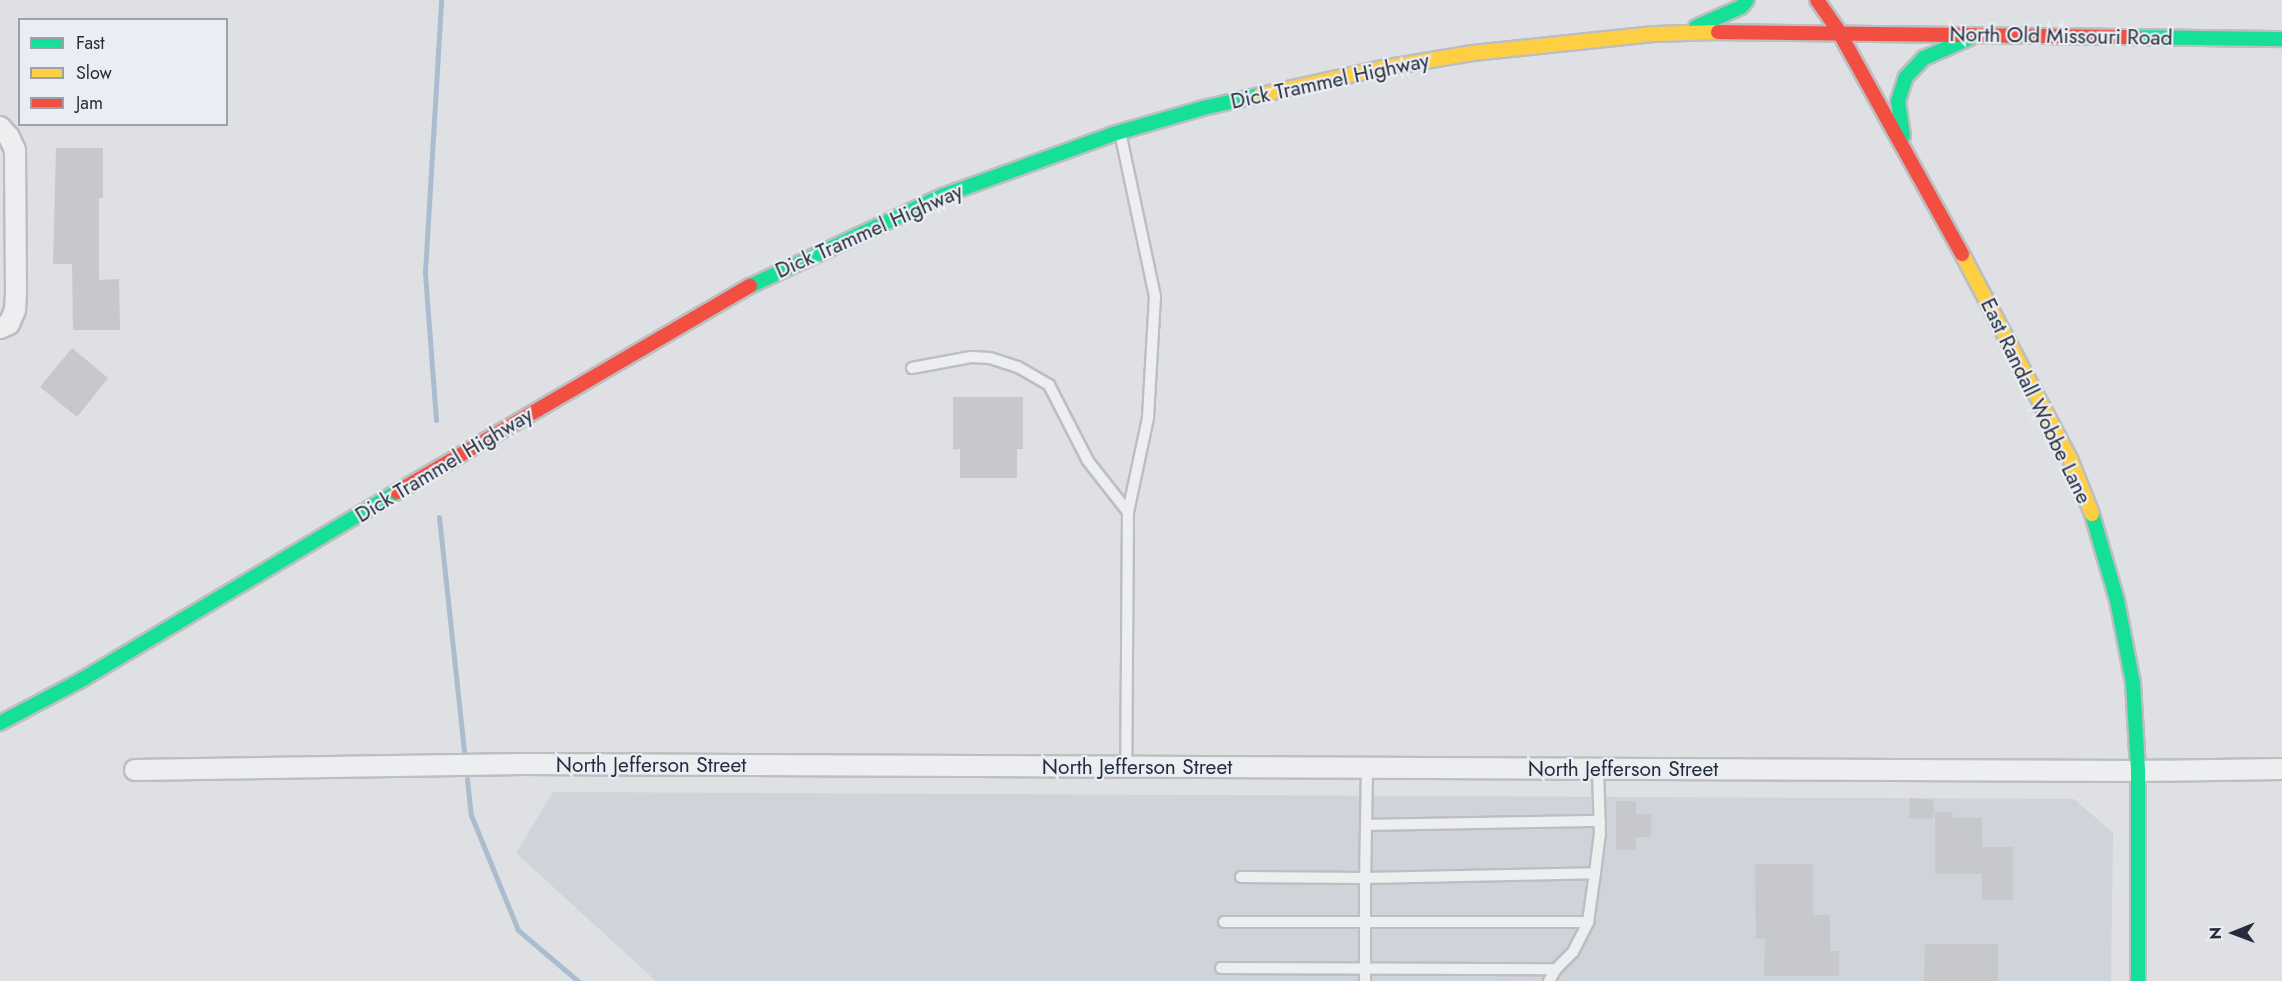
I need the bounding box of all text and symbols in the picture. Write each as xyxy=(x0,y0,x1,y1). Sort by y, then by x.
legend xyxy=(18,18,228,126)
street label: North Old Missouri Road xyxy=(1949,21,2173,51)
text: Fast xyxy=(76,30,105,56)
street label: Dick Trammel Highway xyxy=(1228,48,1432,114)
text: Slow xyxy=(76,60,112,86)
text: Jam xyxy=(76,90,103,116)
street label: Dick Trammel Highway xyxy=(771,178,967,284)
street label: East Randall Wobbe Lane xyxy=(1975,294,2097,508)
street label: Dick Trammel Highway xyxy=(351,402,537,528)
street label: North Jefferson Street xyxy=(556,752,746,778)
street label: North Jefferson Street xyxy=(1042,754,1232,780)
street label: North Jefferson Street xyxy=(1528,756,1718,782)
north arrow xyxy=(2204,903,2264,963)
text: N xyxy=(2204,927,2227,940)

